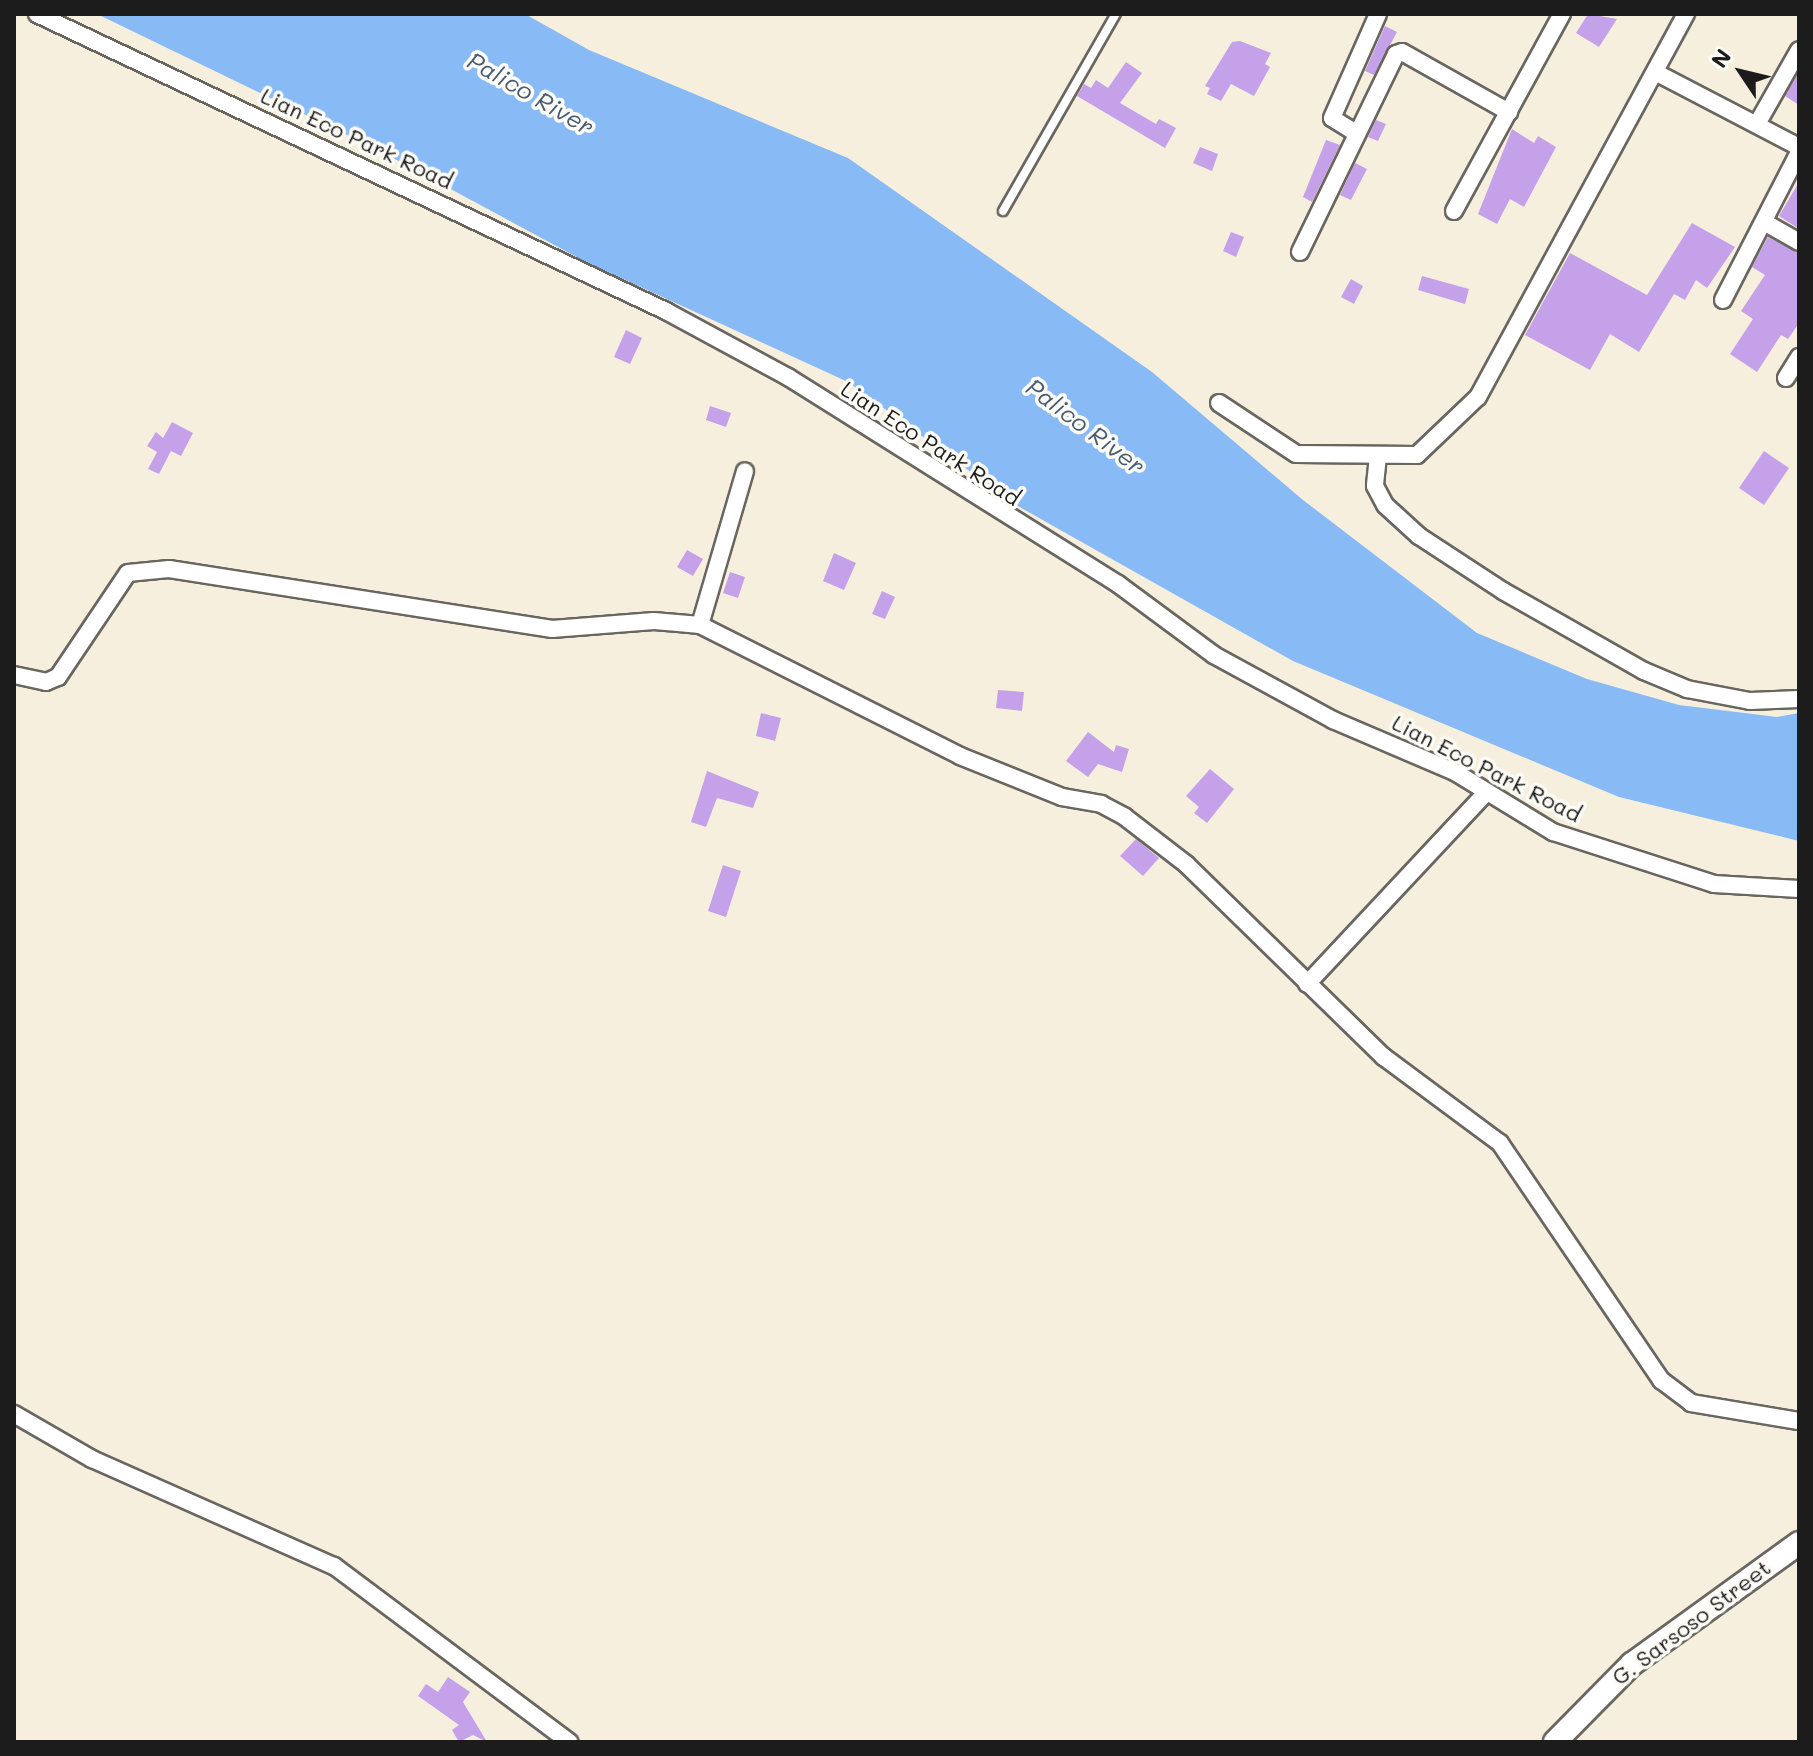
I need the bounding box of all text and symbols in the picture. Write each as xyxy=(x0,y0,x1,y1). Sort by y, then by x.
north arrow xyxy=(1701,32,1781,112)
text: N xyxy=(1704,43,1738,73)
water label: Palico River xyxy=(463,45,599,141)
street label: Lian Eco Park Road xyxy=(257,82,457,194)
water label: Palico River xyxy=(1021,372,1151,480)
street label: Lian Eco Park Road xyxy=(836,375,1026,511)
street label: Lian Eco Park Road xyxy=(1388,709,1586,827)
street label: G. Sarsoso Street xyxy=(1607,1554,1775,1690)

